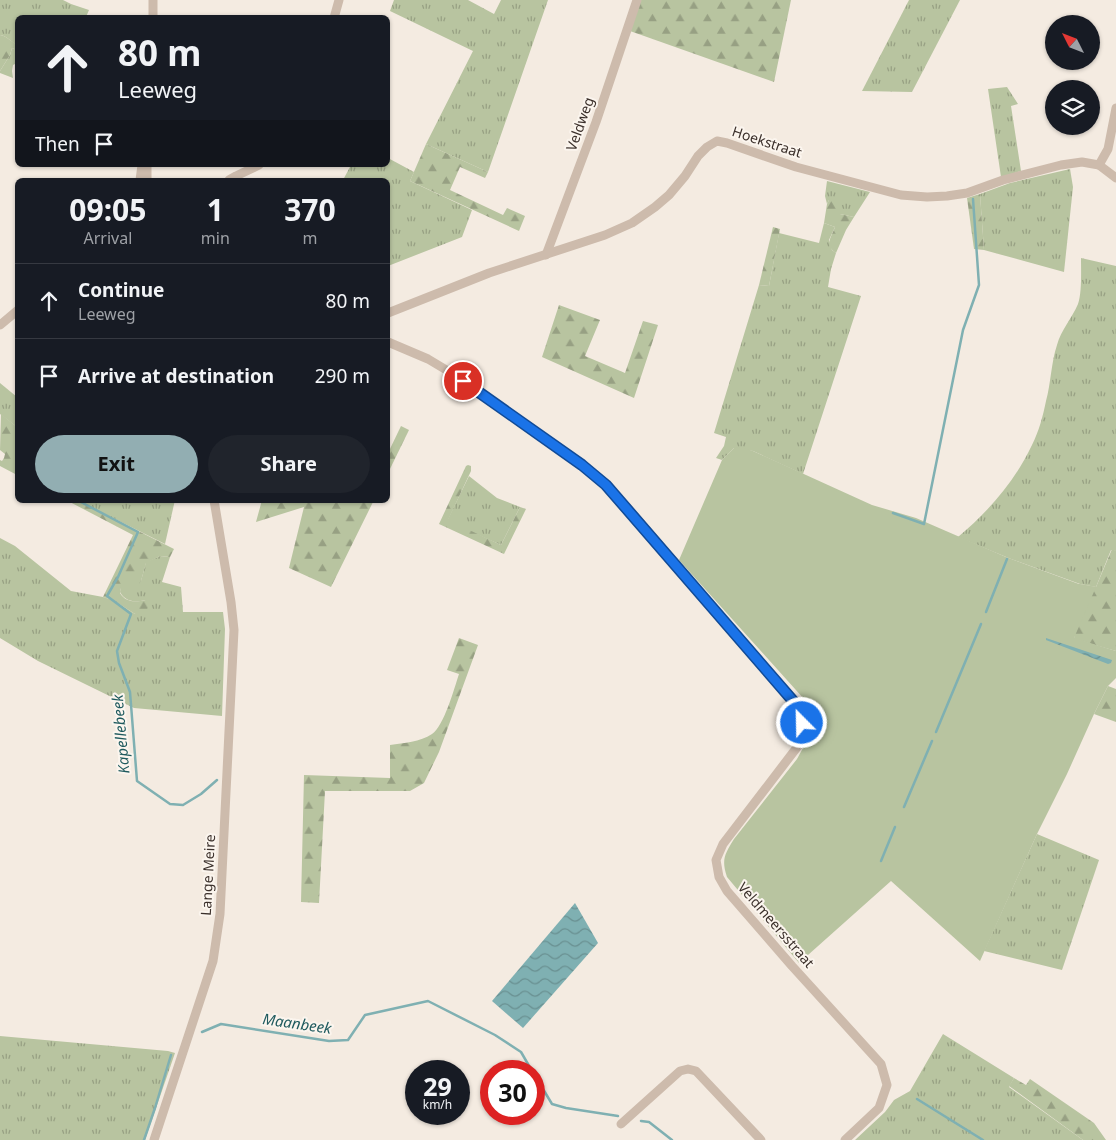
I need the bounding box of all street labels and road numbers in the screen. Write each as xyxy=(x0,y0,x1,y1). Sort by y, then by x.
street label: Veldweg xyxy=(561,94,598,153)
street label: Hoekstraat xyxy=(730,121,804,162)
street label: Lange Meire xyxy=(196,834,219,916)
street label: Veldmeersstraat xyxy=(734,878,819,972)

